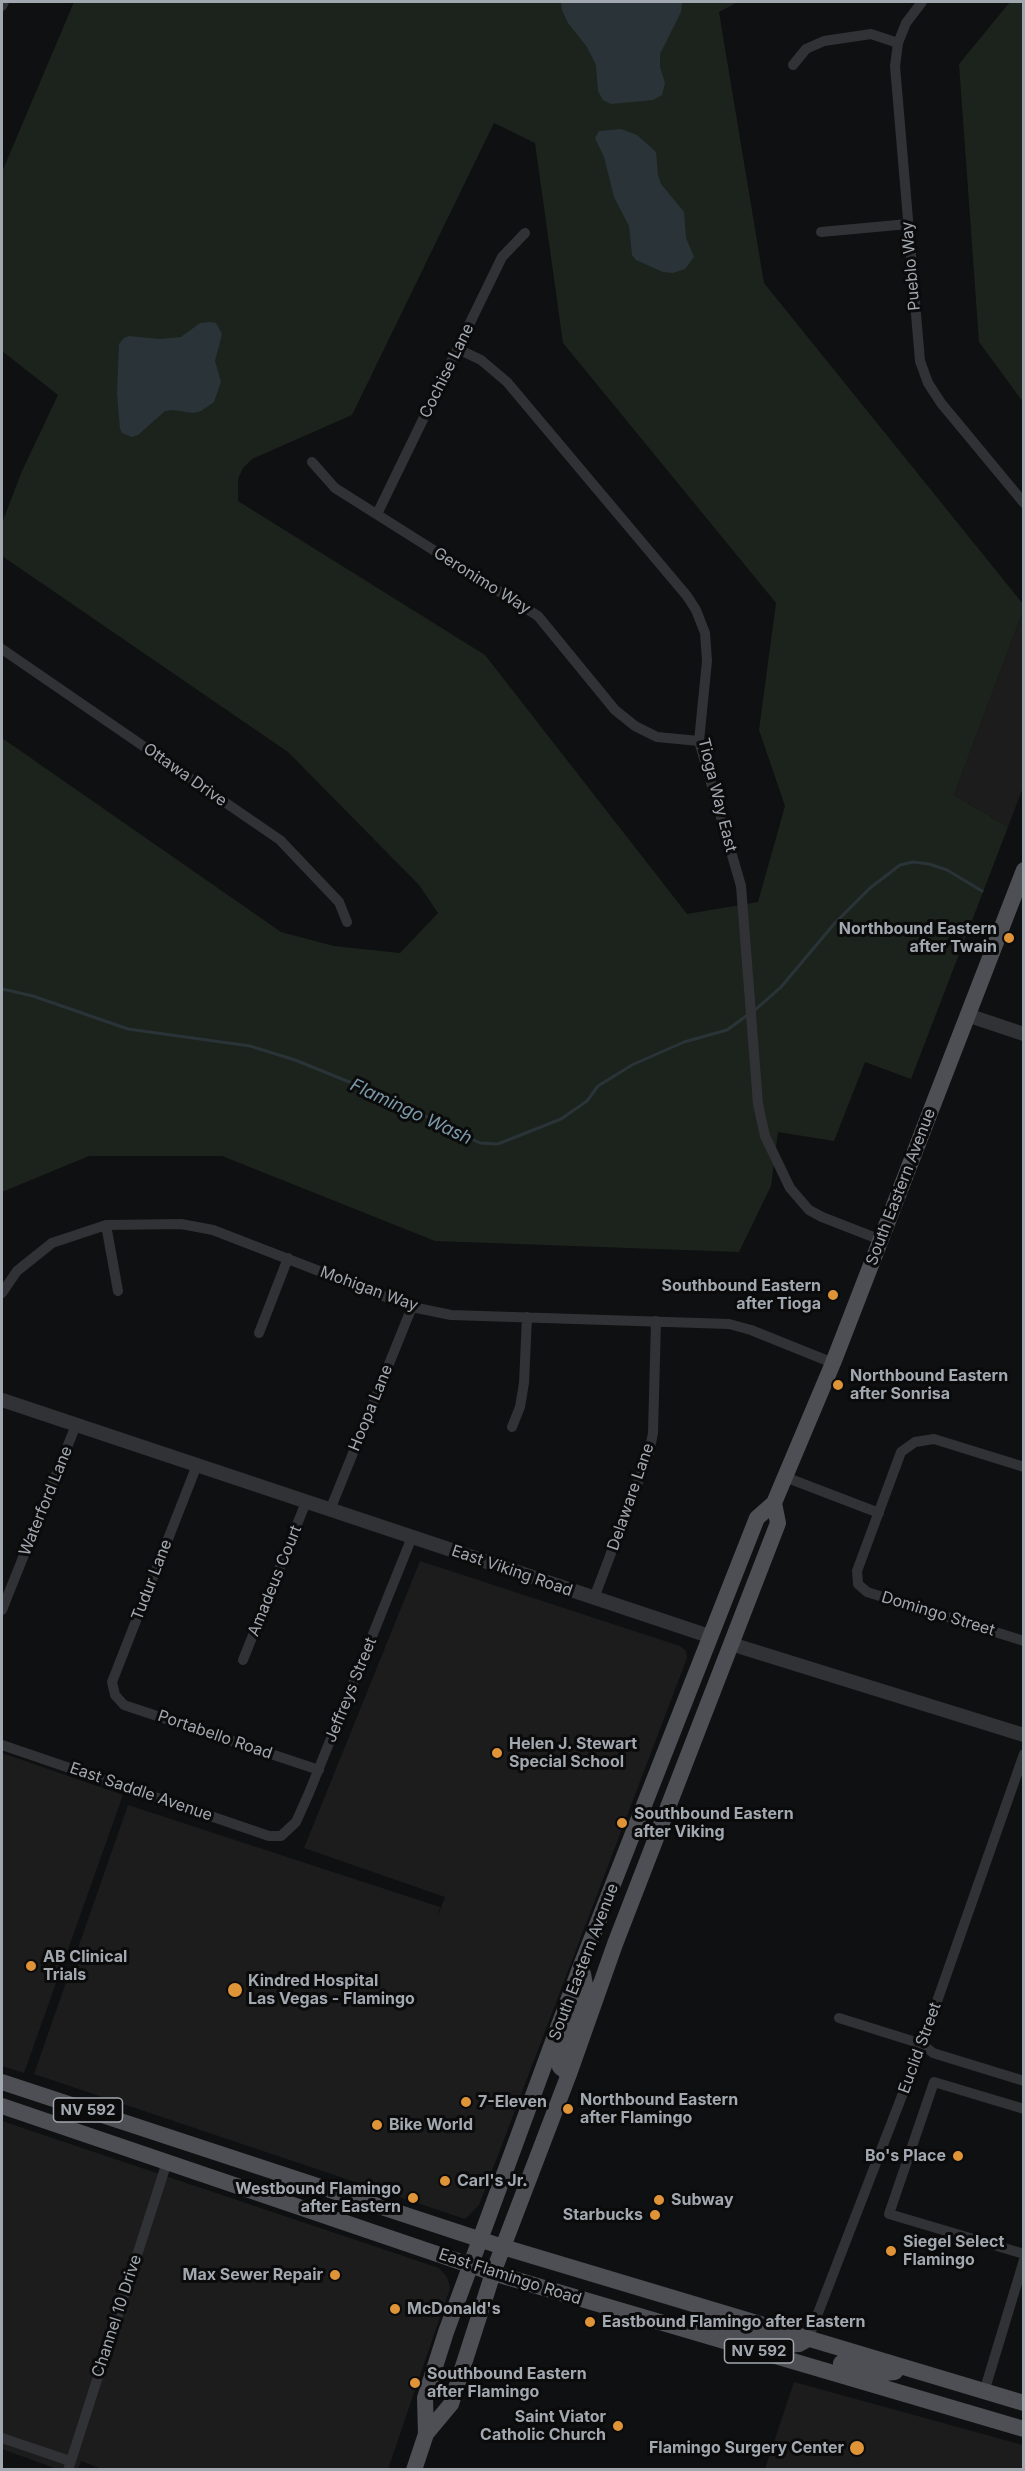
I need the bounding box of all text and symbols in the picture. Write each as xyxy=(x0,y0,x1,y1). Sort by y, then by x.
street label: Pueblo Way xyxy=(898,221,924,311)
street label: Cochise Lane xyxy=(416,321,478,421)
street label: Geronimo Way xyxy=(430,544,534,618)
street label: Tioga Way East xyxy=(694,736,740,854)
street label: Ottawa Drive xyxy=(139,739,231,811)
place label: Northbound Eastern after Twain xyxy=(839,919,997,957)
marker: Northbound Eastern after Twain xyxy=(1002,931,1016,945)
water label: Flamingo Wash xyxy=(347,1074,475,1150)
street label: South Eastern Avenue xyxy=(862,1106,940,1268)
street label: Mohigan Way xyxy=(317,1262,421,1316)
place label: Southbound Eastern after Tioga xyxy=(661,1276,821,1314)
marker: Southbound Eastern after Tioga xyxy=(826,1288,840,1302)
street label: Hoopa Lane xyxy=(345,1362,397,1454)
place label: Northbound Eastern after Sonrisa xyxy=(850,1366,1008,1404)
marker: Northbound Eastern after Sonrisa xyxy=(831,1378,845,1392)
street label: Delaware Lane xyxy=(604,1441,658,1553)
street label: Waterford Lane xyxy=(15,1443,77,1559)
street label: Amadeus Court xyxy=(244,1523,306,1639)
street label: Tudur Lane xyxy=(128,1537,176,1623)
street label: East Viking Road xyxy=(449,1541,575,1601)
street label: Domingo Street xyxy=(879,1588,997,1640)
street label: Jeffreys Street xyxy=(321,1635,381,1745)
street label: Portabello Road xyxy=(155,1706,275,1764)
place label: Helen J. Stewart Special School xyxy=(509,1734,637,1772)
marker: Helen J. Stewart Special School xyxy=(490,1746,504,1760)
street label: East Saddle Avenue xyxy=(67,1759,215,1825)
place label: Southbound Eastern after Viking xyxy=(634,1804,794,1842)
marker: Southbound Eastern after Viking xyxy=(615,1816,629,1830)
street label: South Eastern Avenue xyxy=(545,1881,623,2043)
place label: AB Clinical Trials xyxy=(43,1947,127,1985)
marker: AB Clinical Trials xyxy=(24,1959,38,1973)
place label: Kindred Hospital Las Vegas - Flamingo xyxy=(248,1971,415,2009)
marker: Kindred Hospital Las Vegas - Flamingo xyxy=(226,1981,244,1999)
street label: Euclid Street xyxy=(895,2000,945,2096)
place label: Northbound Eastern after Flamingo xyxy=(580,2090,738,2128)
place label: 7-Eleven xyxy=(478,2092,547,2112)
marker: 7-Eleven xyxy=(459,2095,473,2109)
road number: NV 592 xyxy=(54,2098,122,2122)
marker: Northbound Eastern after Flamingo xyxy=(561,2102,575,2116)
place label: Bike World xyxy=(389,2115,473,2135)
marker: Bike World xyxy=(370,2118,384,2132)
place label: Bo's Place xyxy=(865,2146,946,2166)
marker: Bo's Place xyxy=(951,2149,965,2163)
place label: Carl's Jr. xyxy=(457,2171,527,2191)
marker: Carl's Jr. xyxy=(438,2174,452,2188)
place label: Westbound Flamingo after Eastern xyxy=(235,2179,401,2217)
place label: Subway xyxy=(671,2190,734,2210)
marker: Westbound Flamingo after Eastern xyxy=(406,2191,420,2205)
marker: Subway xyxy=(652,2193,666,2207)
place label: Starbucks xyxy=(563,2205,643,2225)
marker: Starbucks xyxy=(648,2208,662,2222)
place label: Siegel Select Flamingo xyxy=(903,2232,1004,2270)
marker: Siegel Select Flamingo xyxy=(884,2244,898,2258)
street label: East Flamingo Road xyxy=(436,2245,584,2309)
street label: Channel 10 Drive xyxy=(88,2252,146,2380)
place label: Max Sewer Repair xyxy=(183,2265,323,2285)
marker: Max Sewer Repair xyxy=(328,2268,342,2282)
place label: McDonald's xyxy=(407,2299,501,2319)
marker: McDonald's xyxy=(388,2302,402,2316)
place label: Eastbound Flamingo after Eastern xyxy=(602,2312,866,2332)
marker: Eastbound Flamingo after Eastern xyxy=(583,2315,597,2329)
road number: NV 592 xyxy=(724,2339,794,2363)
place label: Southbound Eastern after Flamingo xyxy=(427,2364,587,2402)
marker: Southbound Eastern after Flamingo xyxy=(408,2376,422,2390)
place label: Saint Viator Catholic Church xyxy=(480,2407,606,2445)
marker: Saint Viator Catholic Church xyxy=(611,2419,625,2433)
place label: Flamingo Surgery Center xyxy=(649,2438,844,2458)
marker: Flamingo Surgery Center xyxy=(848,2439,866,2457)

